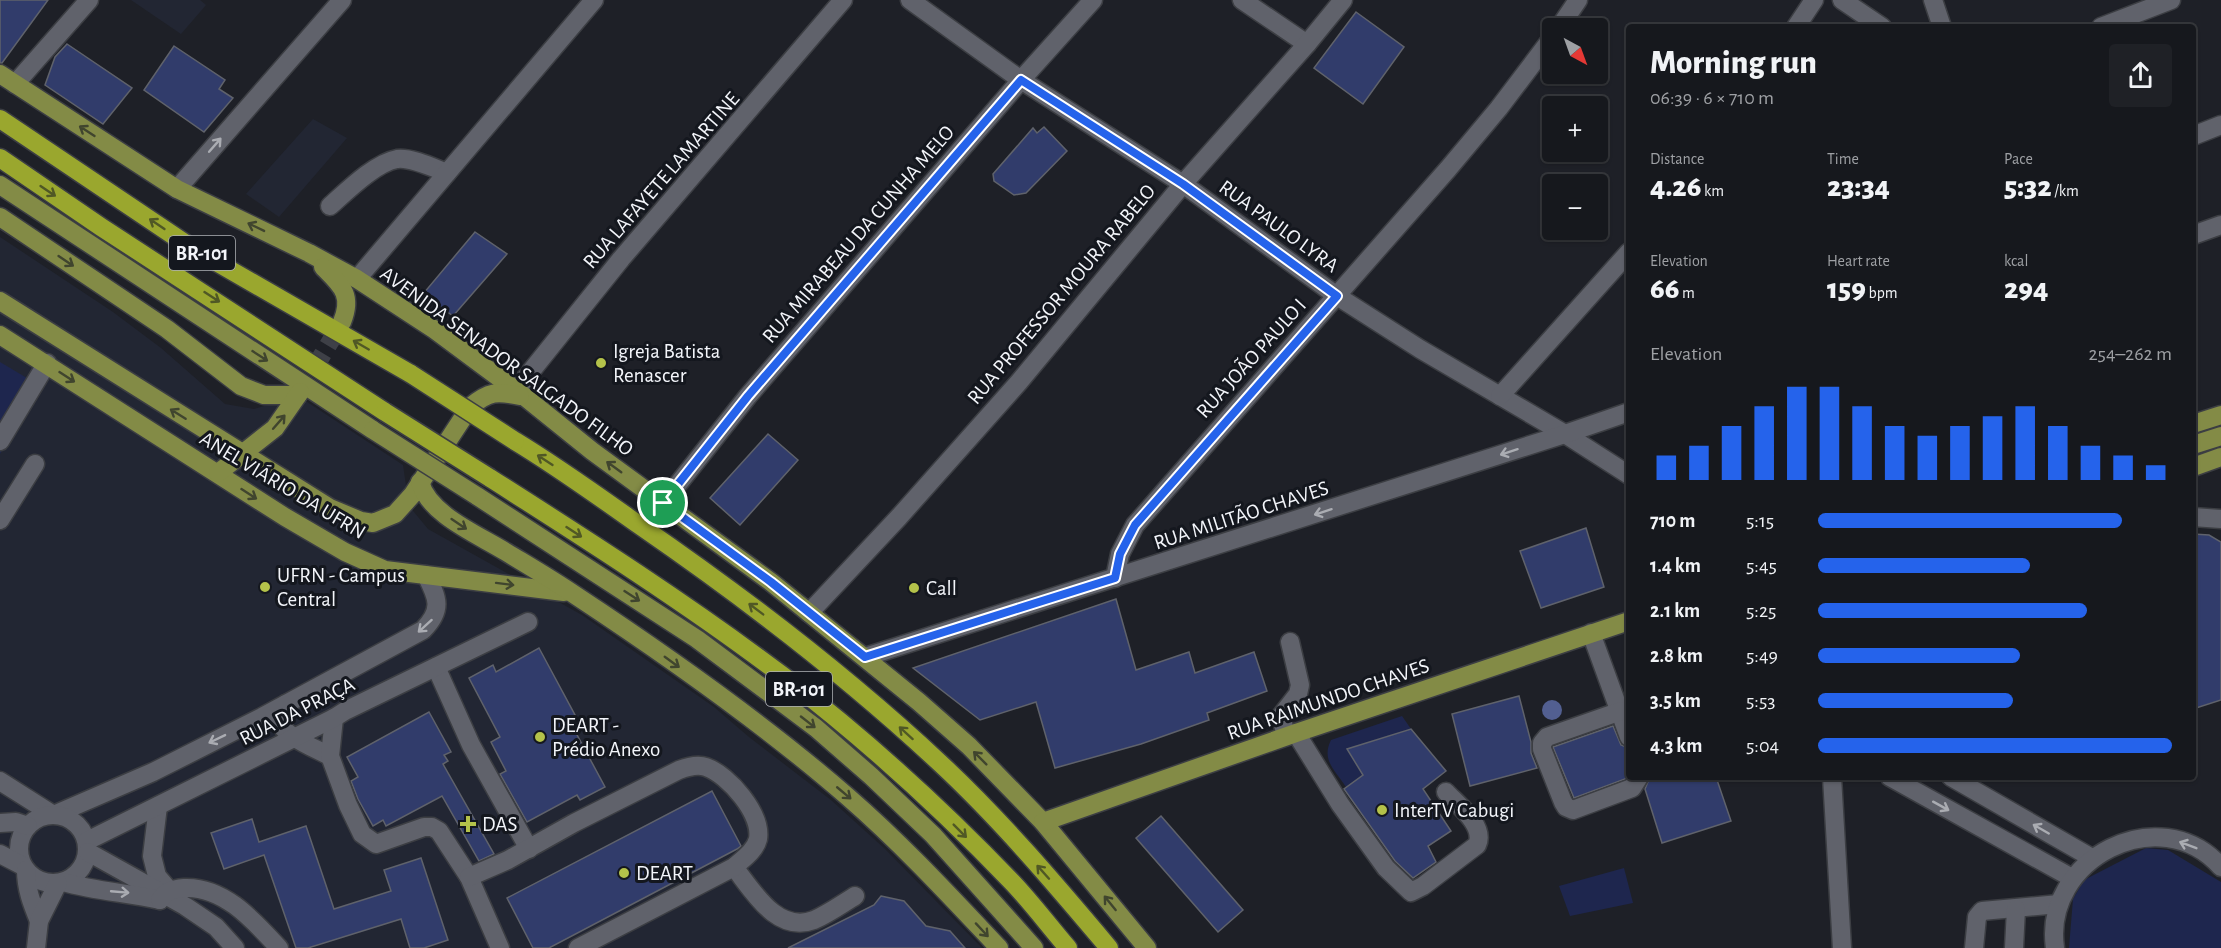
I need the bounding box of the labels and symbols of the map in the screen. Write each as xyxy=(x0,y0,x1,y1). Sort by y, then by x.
north arrow xyxy=(1542,18,1608,84)
street label: RUA LAFAYETE LAMARTINE xyxy=(579,88,743,273)
street label: RUA MIRABEAU DA CUNHA MELO xyxy=(758,122,958,347)
one-way arrow xyxy=(79,124,96,137)
one-way arrow xyxy=(208,137,222,152)
street label: RUA PAULO LYRA xyxy=(1215,176,1342,277)
street label: RUA PROFESSOR MOURA RABELO xyxy=(963,180,1159,408)
one-way arrow xyxy=(40,185,56,197)
one-way arrow xyxy=(149,218,165,230)
one-way arrow xyxy=(248,221,266,233)
road number: BR-101 xyxy=(169,236,235,270)
one-way arrow xyxy=(57,255,74,267)
street label: AVENIDA SENADOR SALGADO FILHO xyxy=(376,263,637,460)
one-way arrow xyxy=(203,291,220,304)
street label: RUA JOÃO PAULO I xyxy=(1191,293,1310,422)
one-way arrow xyxy=(353,338,370,350)
place label: Igreja Batista Renascer xyxy=(613,341,721,386)
one-way arrow xyxy=(251,349,268,362)
marker: Igreja Batista Renascer xyxy=(594,356,608,370)
one-way arrow xyxy=(59,370,76,383)
one-way arrow xyxy=(170,407,187,419)
one-way arrow xyxy=(272,415,286,430)
street label: ANEL VIÁRIO DA UFRN xyxy=(196,426,370,543)
one-way arrow xyxy=(1500,448,1519,459)
one-way arrow xyxy=(538,454,554,466)
one-way arrow xyxy=(606,460,622,473)
street label: RUA MILITÃO CHAVES xyxy=(1151,475,1331,554)
pin xyxy=(637,477,688,528)
one-way arrow xyxy=(240,488,257,500)
one-way arrow xyxy=(1314,507,1333,518)
one-way arrow xyxy=(450,518,467,530)
one-way arrow xyxy=(565,526,582,538)
place label: UFRN - Campus Central xyxy=(277,565,405,610)
place label: Call xyxy=(926,578,957,599)
one-way arrow xyxy=(494,579,514,590)
marker: UFRN - Campus Central xyxy=(258,580,272,594)
marker: Call xyxy=(907,581,921,595)
one-way arrow xyxy=(623,590,640,602)
one-way arrow xyxy=(748,603,764,616)
one-way arrow xyxy=(417,619,432,633)
street label: RUA RAIMUNDO CHAVES xyxy=(1224,655,1432,744)
one-way arrow xyxy=(664,656,680,668)
road number: BR-101 xyxy=(766,672,832,706)
street label: RUA DA PRAÇA xyxy=(236,673,358,749)
place label: DEART - Prédio Anexo xyxy=(552,715,660,760)
one-way arrow xyxy=(799,715,815,728)
one-way arrow xyxy=(899,726,914,740)
marker: DEART - Prédio Anexo xyxy=(533,730,547,744)
one-way arrow xyxy=(208,734,226,746)
one-way arrow xyxy=(973,750,987,765)
one-way arrow xyxy=(835,787,851,800)
place label: InterTV Cabugi xyxy=(1394,800,1514,821)
one-way arrow xyxy=(1931,801,1949,812)
marker: InterTV Cabugi xyxy=(1375,803,1389,817)
place label: DAS xyxy=(482,814,517,835)
marker: DAS xyxy=(459,815,477,833)
one-way arrow xyxy=(953,823,968,838)
one-way arrow xyxy=(2033,823,2050,835)
one-way arrow xyxy=(2179,839,2197,850)
place label: DEART xyxy=(636,863,693,884)
one-way arrow xyxy=(1036,865,1050,880)
marker: DEART xyxy=(617,866,631,880)
one-way arrow xyxy=(110,887,130,898)
one-way arrow xyxy=(1103,895,1116,911)
one-way arrow xyxy=(975,923,989,938)

